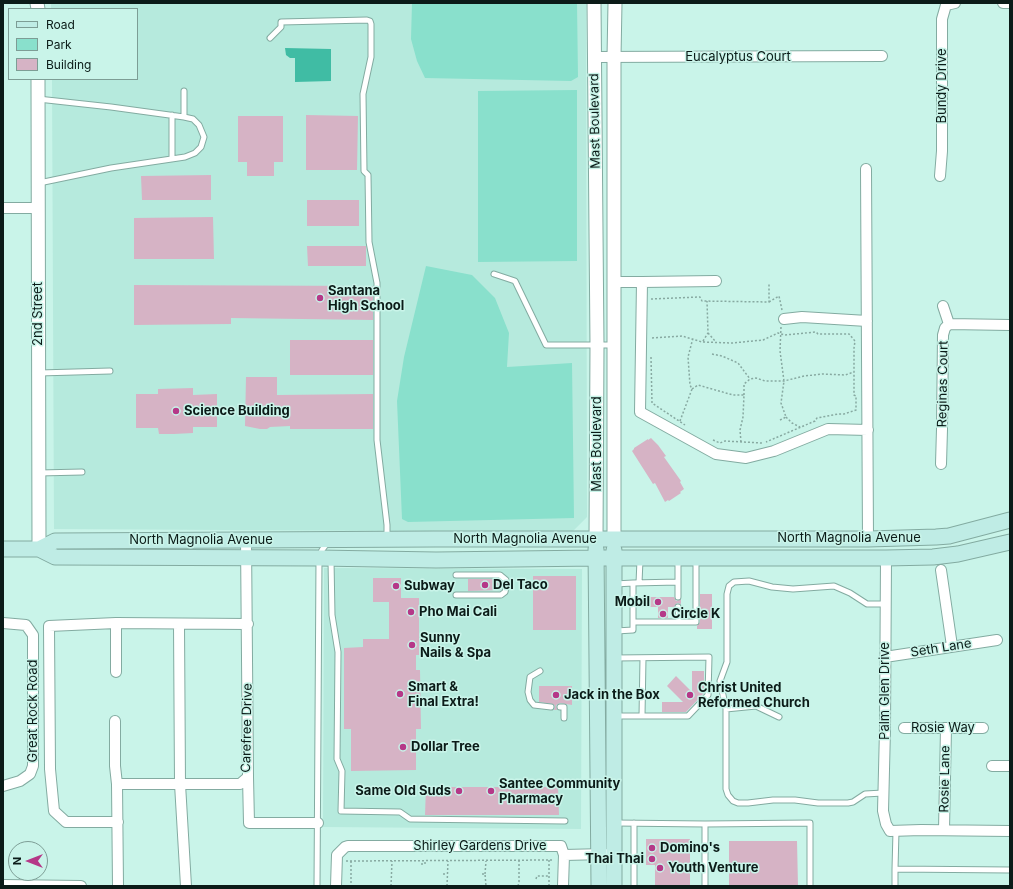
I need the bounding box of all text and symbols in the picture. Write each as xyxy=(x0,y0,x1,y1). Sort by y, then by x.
legend xyxy=(8,8,138,80)
text: Road xyxy=(46,17,75,32)
text: Park xyxy=(46,37,72,52)
street label: Bundy Drive xyxy=(934,48,950,124)
street label: Eucalyptus Court xyxy=(685,49,791,65)
text: Building xyxy=(46,57,91,72)
street label: Mast Boulevard xyxy=(586,73,604,169)
street label: 2nd Street xyxy=(30,282,46,346)
place label: Santana High School xyxy=(328,283,404,314)
marker: Santana High School xyxy=(315,293,325,303)
street label: Reginas Court xyxy=(934,341,952,427)
street label: Mast Boulevard xyxy=(589,396,605,492)
place label: Science Building xyxy=(184,403,290,419)
marker: Science Building xyxy=(171,406,181,416)
street label: North Magnolia Avenue xyxy=(777,530,921,546)
street label: North Magnolia Avenue xyxy=(453,531,597,547)
street label: North Magnolia Avenue xyxy=(129,532,273,548)
place label: Del Taco xyxy=(493,577,548,593)
place label: Subway xyxy=(404,578,455,594)
marker: Del Taco xyxy=(480,580,490,590)
marker: Subway xyxy=(391,581,401,591)
place label: Mobil xyxy=(615,594,650,610)
marker: Mobil xyxy=(653,597,663,607)
place label: Pho Mai Cali xyxy=(419,604,497,620)
place label: Circle K xyxy=(671,606,720,622)
marker: Pho Mai Cali xyxy=(406,607,416,617)
marker: Circle K xyxy=(658,609,668,619)
place label: Sunny Nails & Spa xyxy=(420,630,491,661)
street label: Seth Lane xyxy=(909,635,973,661)
marker: Sunny Nails & Spa xyxy=(407,640,417,650)
street label: Palm Glen Drive xyxy=(877,642,893,740)
street label: Great Rock Road xyxy=(25,660,41,762)
place label: Smart & Final Extra! xyxy=(408,679,479,710)
place label: Christ United Reformed Church xyxy=(698,680,810,711)
street label: Carefree Drive xyxy=(238,683,256,773)
place label: Jack in the Box xyxy=(564,687,660,703)
marker: Smart & Final Extra! xyxy=(395,689,405,699)
marker: Jack in the Box xyxy=(551,690,561,700)
marker: Christ United Reformed Church xyxy=(685,690,695,700)
street label: Rosie Way xyxy=(911,720,975,736)
place label: Dollar Tree xyxy=(411,739,480,755)
marker: Dollar Tree xyxy=(398,742,408,752)
street label: Rosie Lane xyxy=(937,745,953,813)
place label: Santee Community Pharmacy xyxy=(499,776,620,807)
place label: Same Old Suds xyxy=(355,783,451,799)
marker: Same Old Suds xyxy=(454,786,464,796)
marker: Santee Community Pharmacy xyxy=(486,786,496,796)
street label: Shirley Gardens Drive xyxy=(413,838,547,854)
place label: Domino's xyxy=(660,840,720,856)
north arrow xyxy=(8,841,48,881)
marker: Domino's xyxy=(647,843,657,853)
place label: Thai Thai xyxy=(585,851,644,867)
marker: Thai Thai xyxy=(647,854,657,864)
text: N xyxy=(10,857,24,865)
place label: Youth Venture xyxy=(668,860,758,876)
marker: Youth Venture xyxy=(655,863,665,873)

